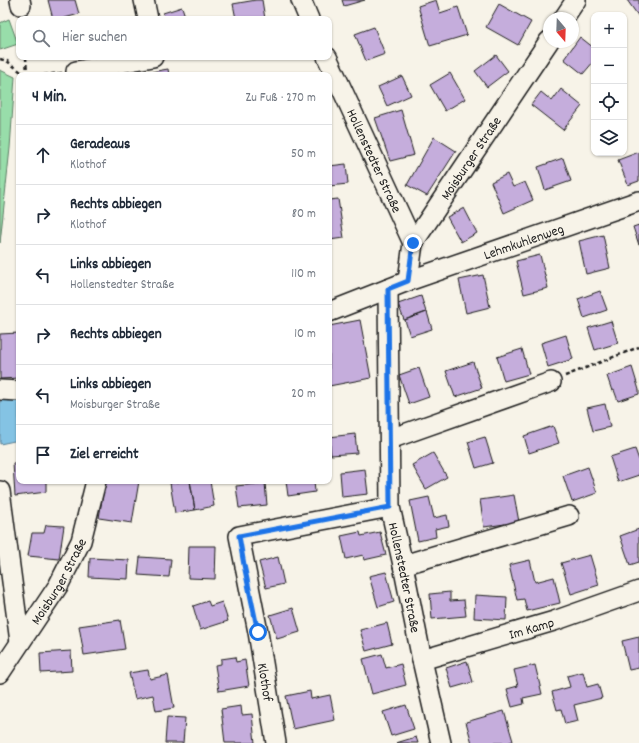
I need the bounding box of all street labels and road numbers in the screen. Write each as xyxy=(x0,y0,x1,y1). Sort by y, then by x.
street label: Hollenstedter Straße xyxy=(340,106,406,216)
street label: Moisburger Straße xyxy=(437,113,507,205)
street label: Lehmkuhlenweg xyxy=(481,220,567,266)
street label: Hollenstedter Straße xyxy=(382,521,424,635)
street label: Moisburger Straße xyxy=(27,535,93,629)
street label: Im Kamp xyxy=(507,613,557,646)
street label: Klothof xyxy=(251,662,277,704)

